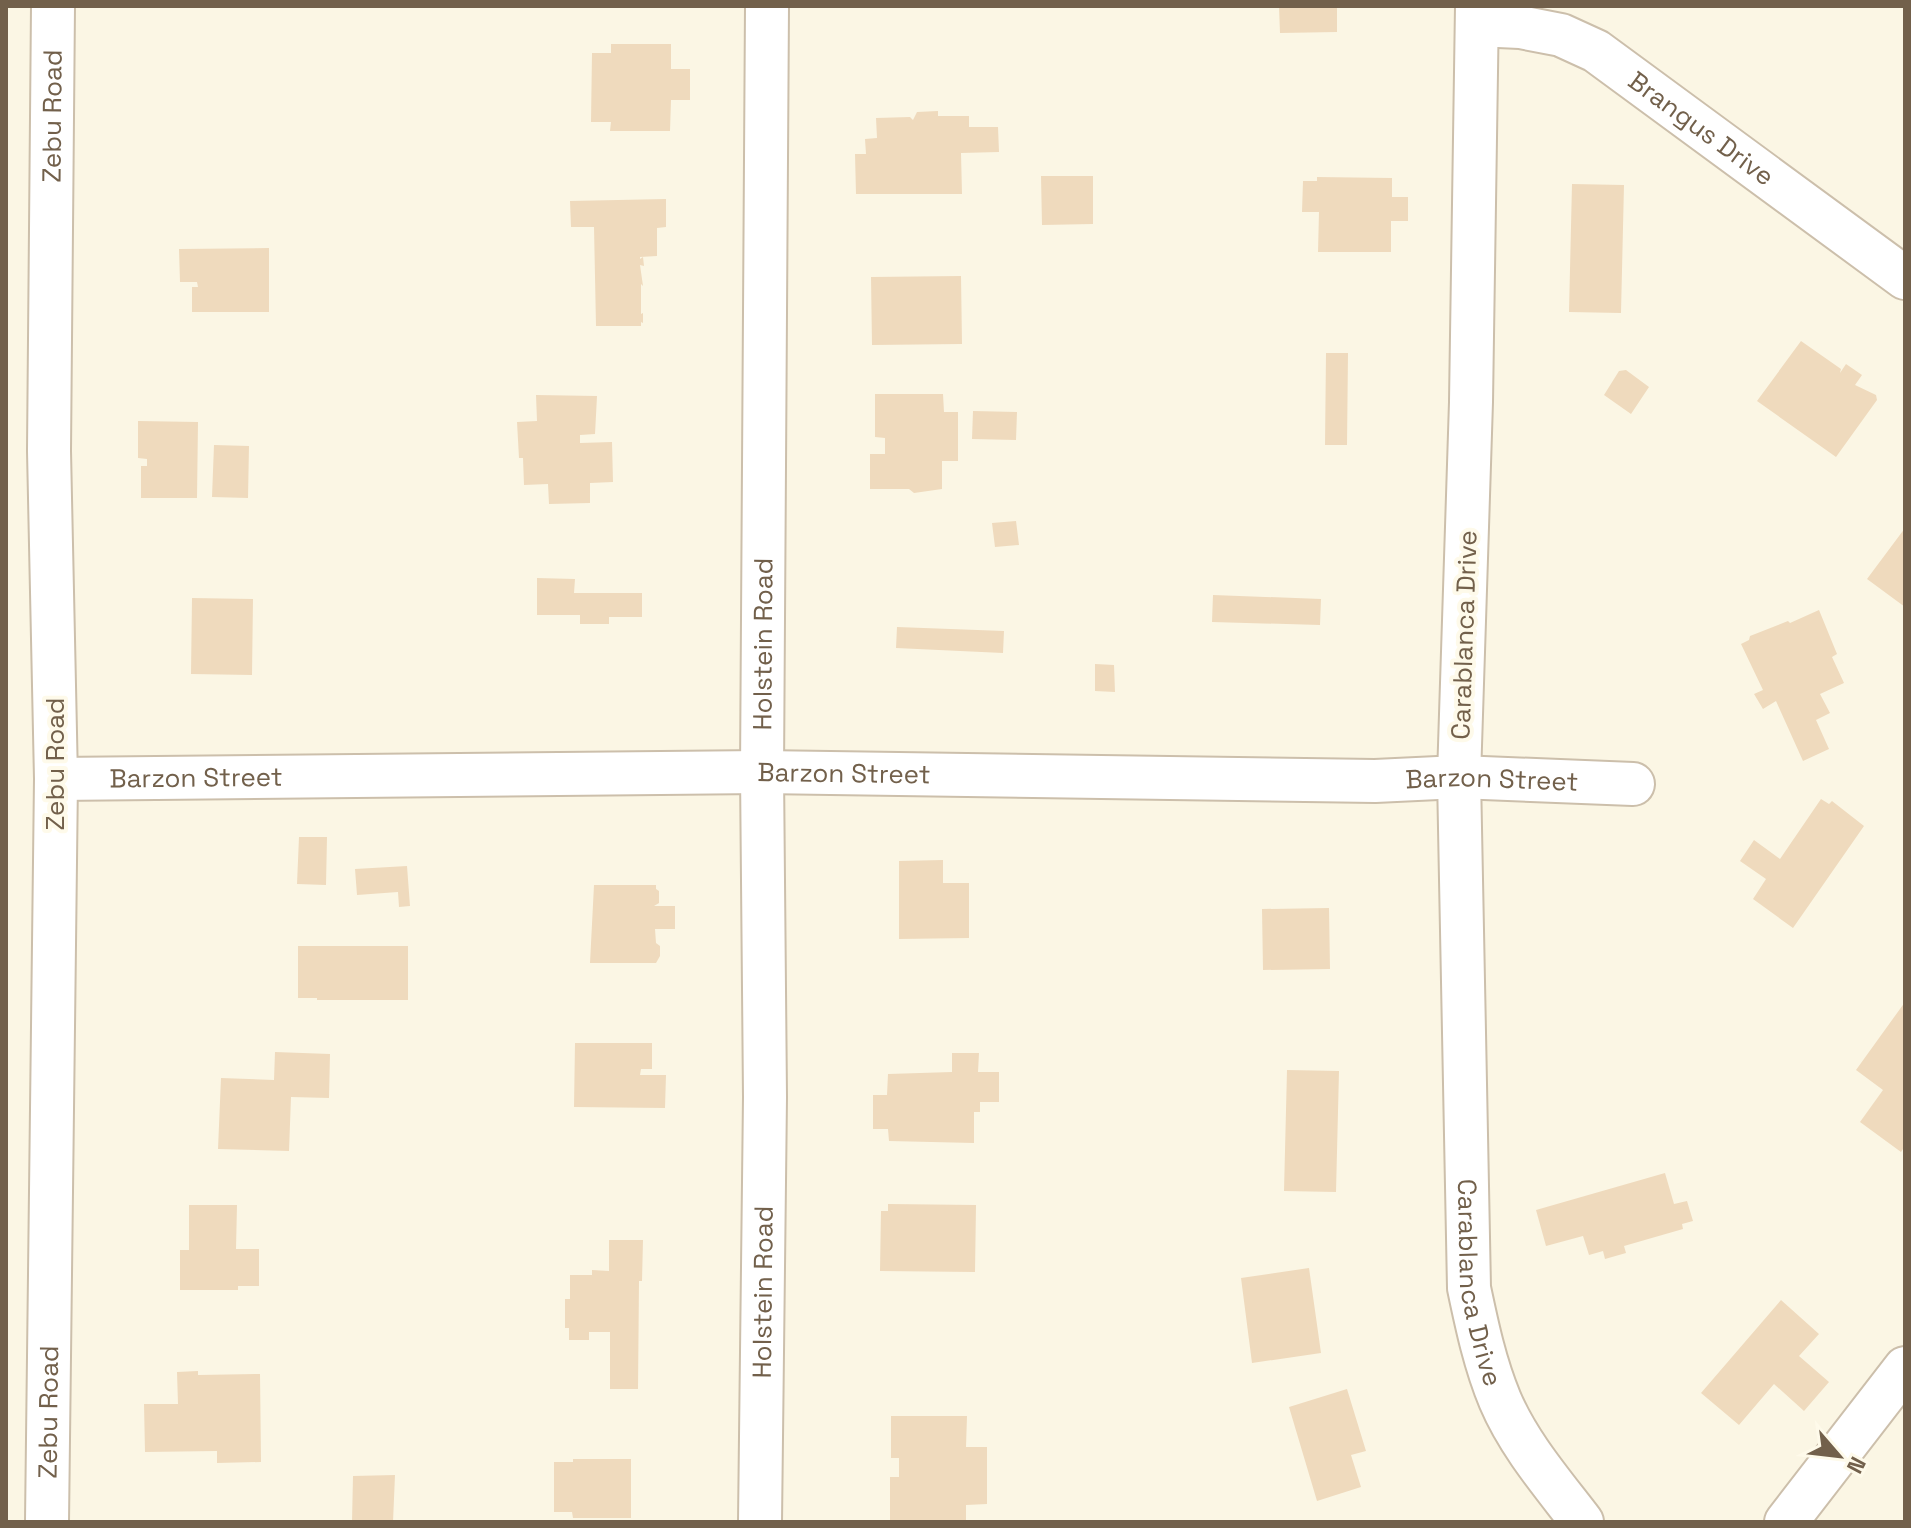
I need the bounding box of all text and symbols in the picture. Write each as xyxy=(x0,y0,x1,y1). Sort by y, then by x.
street label: Zebu Road xyxy=(34,49,70,183)
street label: Brangus Drive xyxy=(1622,64,1781,193)
street label: Carablanca Drive xyxy=(1443,530,1485,740)
street label: Holstein Road xyxy=(745,558,780,730)
street label: Zebu Road xyxy=(38,697,72,831)
street label: Barzon Street xyxy=(757,755,931,791)
street label: Barzon Street xyxy=(109,760,283,795)
street label: Barzon Street xyxy=(1404,760,1579,799)
street label: Carablanca Drive xyxy=(1450,1179,1510,1391)
street label: Holstein Road xyxy=(745,1205,781,1379)
street label: Zebu Road xyxy=(31,1345,66,1479)
north arrow xyxy=(1799,1416,1879,1496)
text: N xyxy=(1841,1452,1872,1478)

